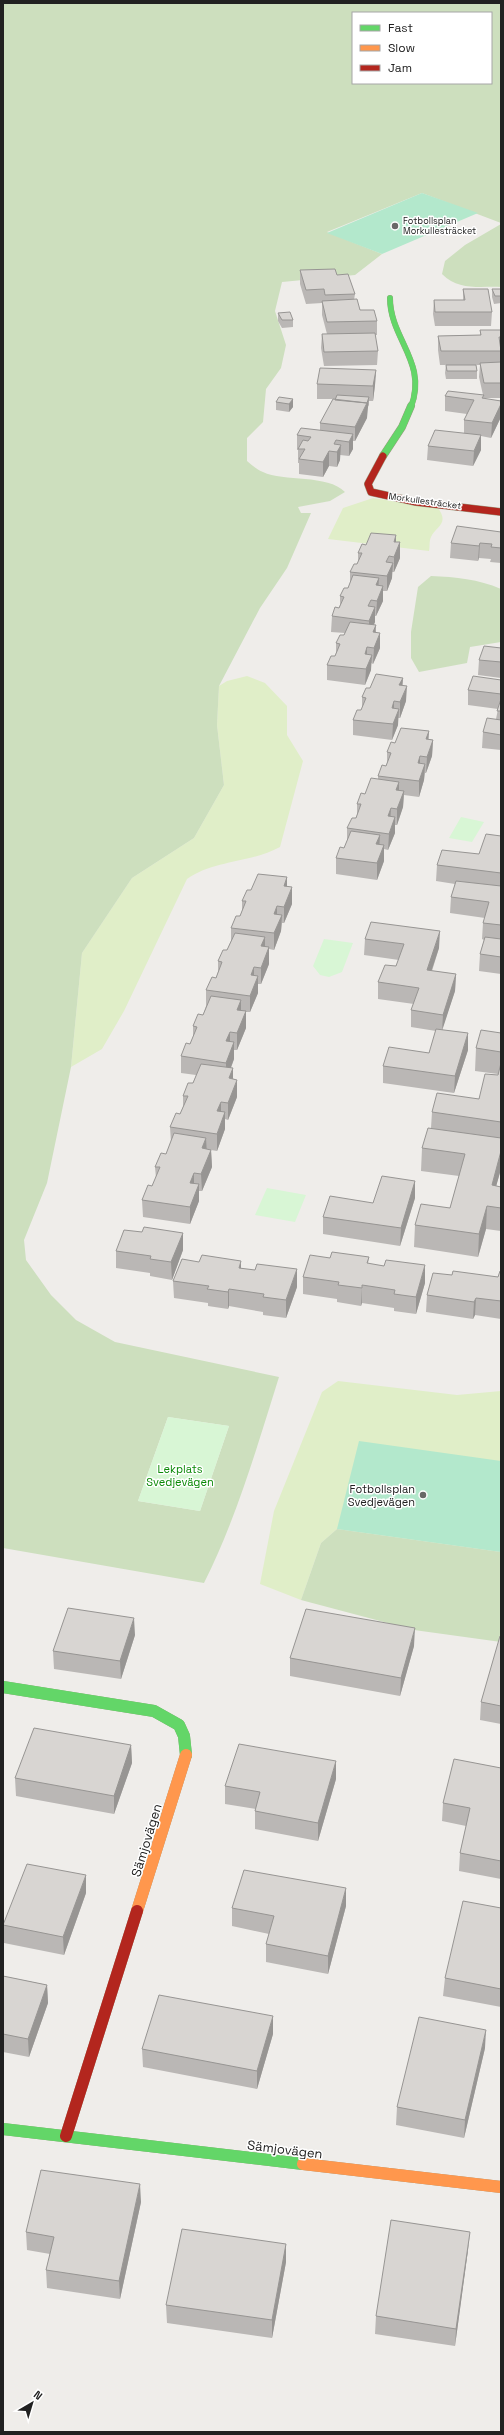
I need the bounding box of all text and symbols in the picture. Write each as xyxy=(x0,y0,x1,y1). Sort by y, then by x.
legend xyxy=(352,12,492,84)
text: Fast xyxy=(388,20,413,36)
text: Slow xyxy=(388,40,415,56)
text: Jam xyxy=(388,60,412,76)
place label: Fotbollsplan Morkullesträcket xyxy=(403,215,476,237)
marker: Fotbollsplan Morkullesträcket xyxy=(390,221,400,231)
street label: Morkullesträcket xyxy=(388,490,462,512)
park label: Lekplats Svedjevägen xyxy=(146,1462,214,1489)
place label: Fotbollsplan Svedjevägen xyxy=(348,1482,415,1509)
marker: Fotbollsplan Svedjevägen xyxy=(418,1490,428,1500)
street label: Sämjovägen xyxy=(127,1801,166,1879)
street label: Sämjovägen xyxy=(246,2136,324,2163)
north arrow xyxy=(12,2383,52,2423)
text: N xyxy=(31,2387,45,2403)

